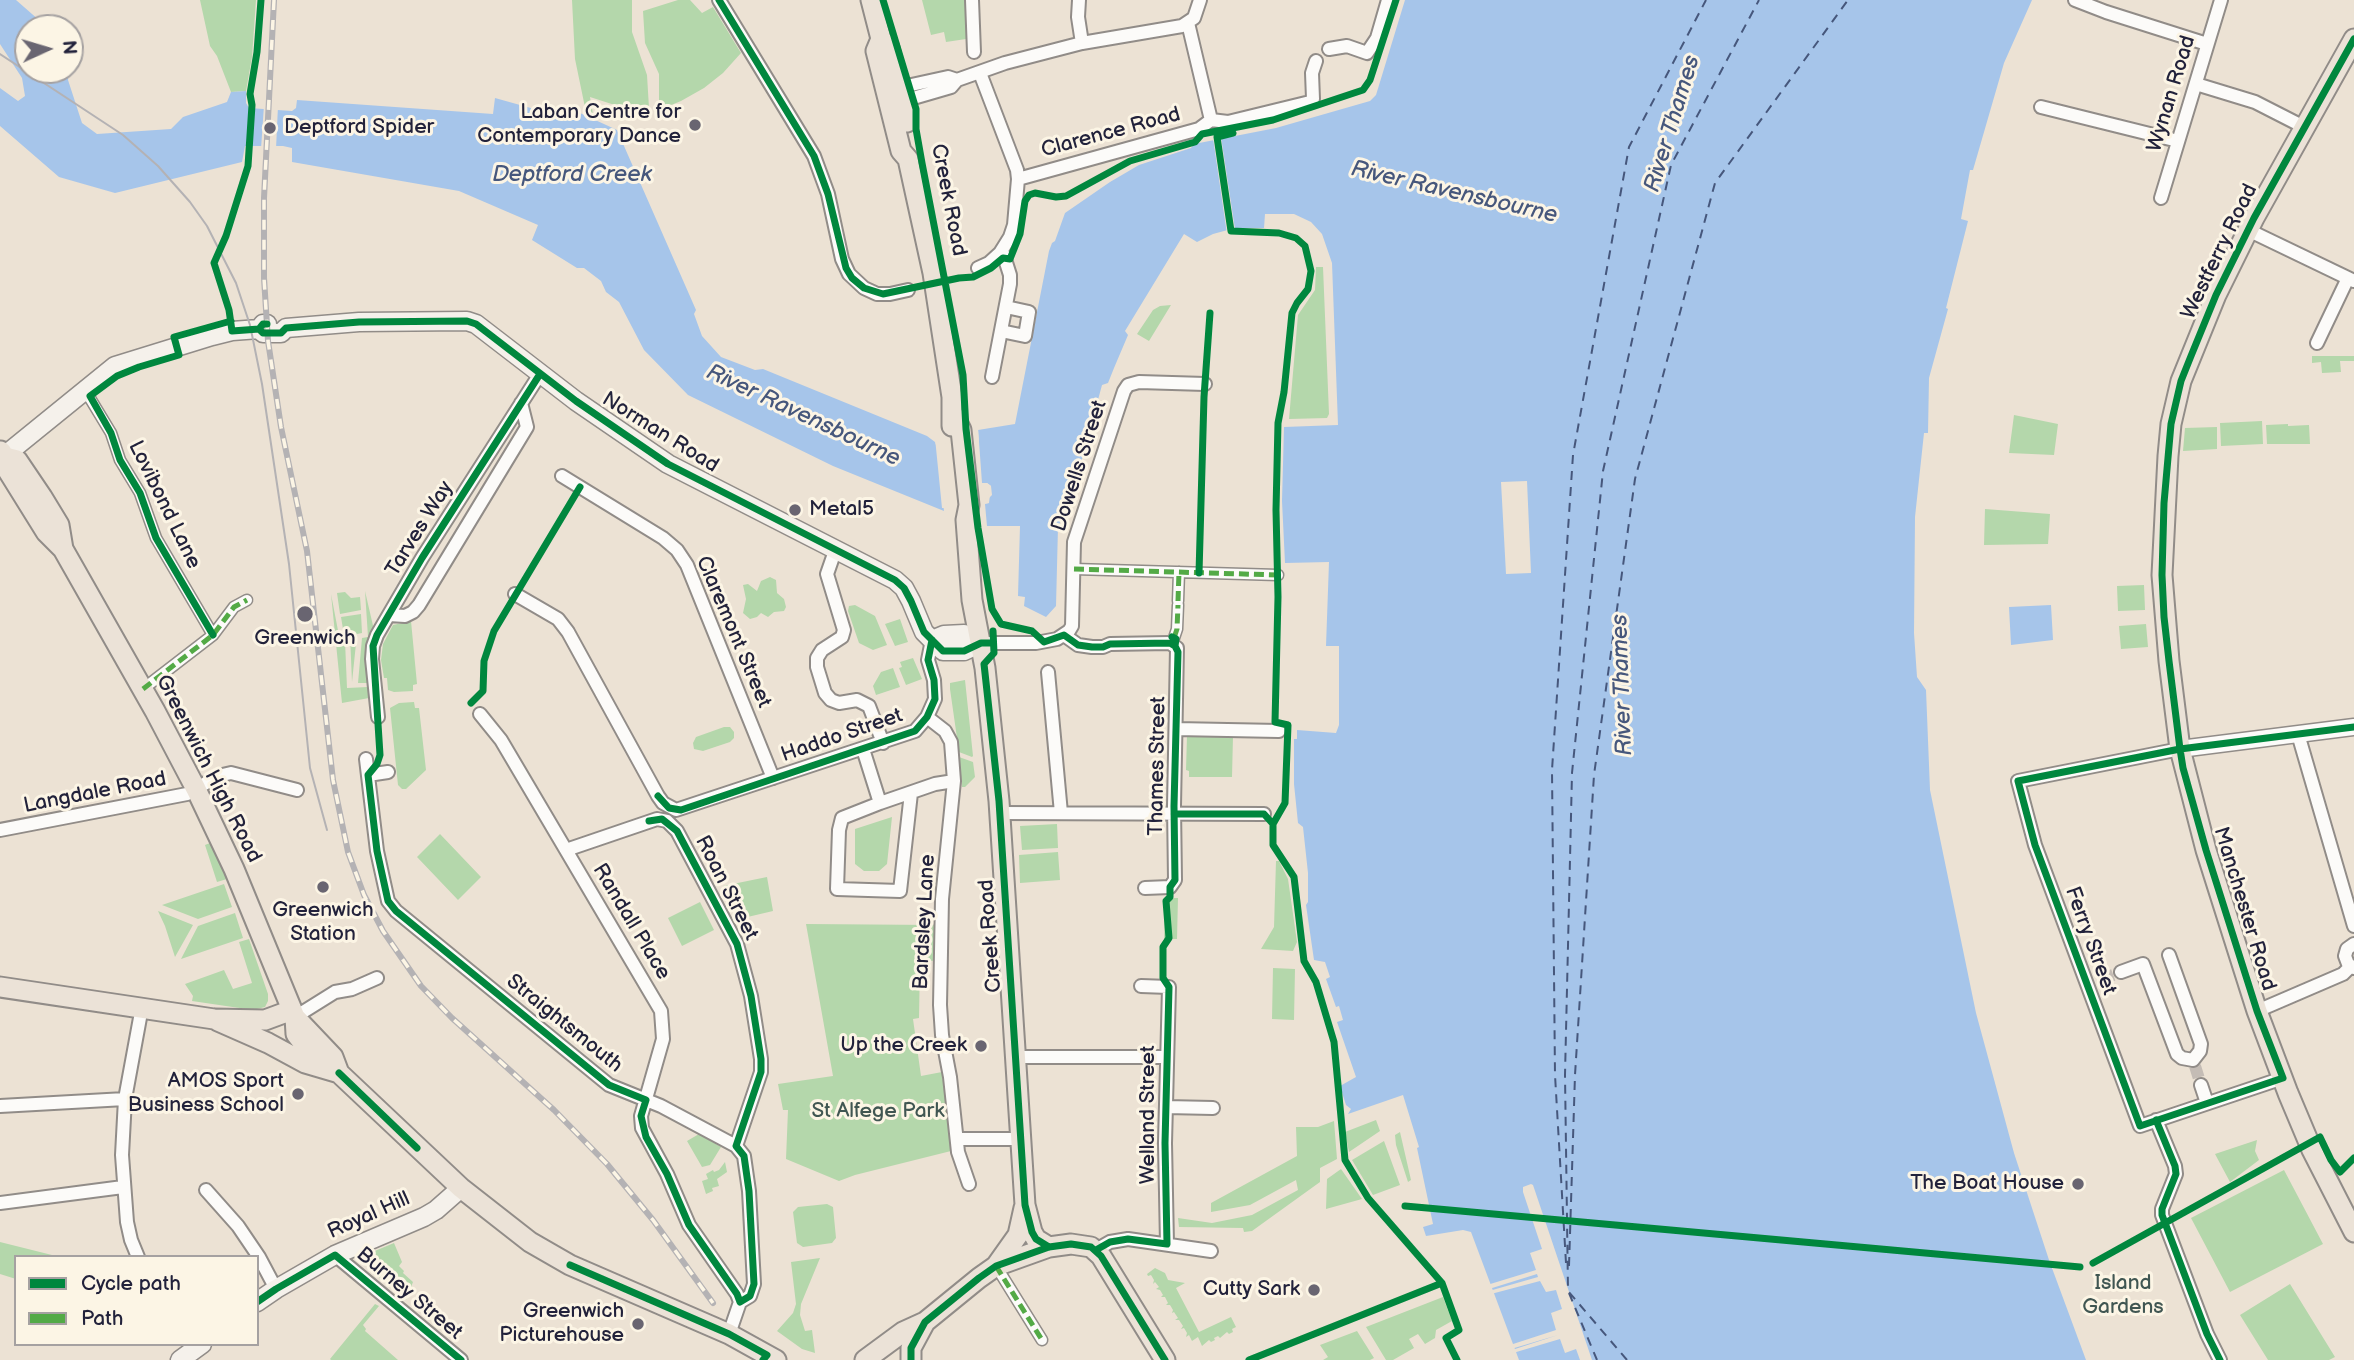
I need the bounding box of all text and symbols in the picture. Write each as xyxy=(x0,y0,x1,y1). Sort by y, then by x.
north arrow xyxy=(14,14,84,84)
street label: Wynan Road xyxy=(2142,33,2202,155)
text: N xyxy=(56,40,80,56)
water label: River Thames xyxy=(1639,52,1707,196)
place label: Laban Centre for Contemporary Dance xyxy=(477,100,681,150)
street label: Clarence Road xyxy=(1039,102,1183,164)
place label: Deptford Spider xyxy=(284,115,434,141)
marker: Laban Centre for Contemporary Dance xyxy=(687,117,703,133)
marker: Deptford Spider xyxy=(262,120,278,136)
street label: Creek Road xyxy=(925,142,971,258)
water label: River Ravensbourne xyxy=(1348,156,1560,230)
water label: Deptford Creek xyxy=(492,161,652,189)
street label: Westferry Road xyxy=(2176,180,2264,324)
water label: River Ravensbourne xyxy=(702,359,904,473)
street label: Norman Road xyxy=(597,387,723,479)
street label: Dowells Street xyxy=(1047,397,1113,535)
street label: Lovibond Lane xyxy=(122,437,206,573)
street label: Tarves Way xyxy=(381,477,459,581)
place label: Metal5 xyxy=(809,497,874,523)
marker: Metal5 xyxy=(787,502,803,518)
street label: Claremont Street xyxy=(690,553,776,711)
marker: Greenwich xyxy=(295,604,315,624)
water label: River Thames xyxy=(1607,614,1639,756)
place label: Greenwich xyxy=(254,626,356,652)
street label: Greenwich High Road xyxy=(150,671,266,867)
street label: Thames Street xyxy=(1144,696,1172,836)
street label: Haddo Street xyxy=(778,703,906,769)
street label: Langdale Road xyxy=(22,767,168,819)
street label: Manchester Road xyxy=(2207,824,2281,994)
street label: Roan Street xyxy=(689,832,763,944)
street label: Bardsley Lane xyxy=(909,854,941,990)
street label: Randall Place xyxy=(586,859,676,985)
street label: Creek Road xyxy=(974,878,1008,994)
marker: Greenwich Station xyxy=(315,879,331,895)
street label: Ferry Street xyxy=(2059,883,2121,999)
place label: Greenwich Station xyxy=(272,898,374,948)
street label: Straightsmouth xyxy=(501,969,627,1079)
place label: Up the Creek xyxy=(840,1033,967,1059)
marker: Up the Creek xyxy=(973,1038,989,1054)
street label: Welland Street xyxy=(1136,1046,1162,1184)
place label: AMOS Sport Business School xyxy=(128,1069,284,1119)
marker: AMOS Sport Business School xyxy=(290,1086,306,1102)
park label: St Alfege Park xyxy=(812,1099,944,1125)
place label: The Boat House xyxy=(1910,1171,2064,1197)
marker: The Boat House xyxy=(2070,1176,2086,1192)
street label: Royal Hill xyxy=(324,1187,414,1245)
street label: Burney Street xyxy=(351,1242,467,1346)
legend xyxy=(14,1255,259,1346)
text: Cycle path xyxy=(81,1271,181,1296)
park label: Island Gardens xyxy=(2082,1271,2164,1321)
place label: Cutty Sark xyxy=(1203,1277,1300,1303)
marker: Cutty Sark xyxy=(1306,1282,1322,1298)
place label: Greenwich Picturehouse xyxy=(499,1299,624,1349)
text: Path xyxy=(81,1306,123,1331)
marker: Greenwich Picturehouse xyxy=(630,1316,646,1332)

